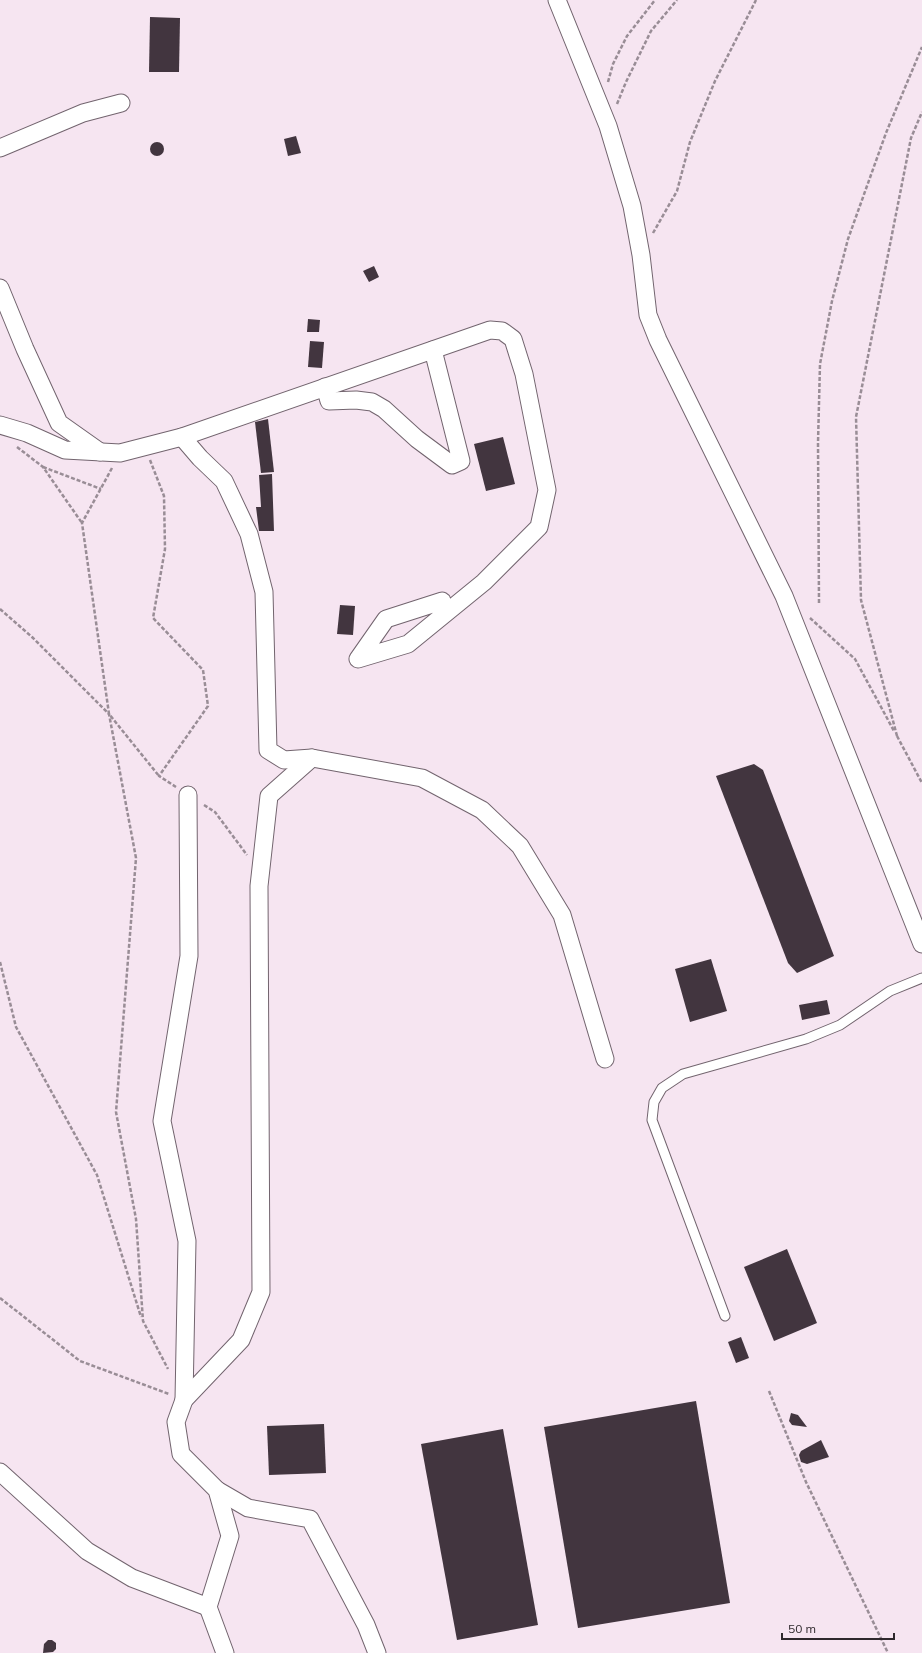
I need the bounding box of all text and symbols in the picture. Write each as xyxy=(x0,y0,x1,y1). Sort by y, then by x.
scale bar xyxy=(782,1615,894,1641)
text: 50 m xyxy=(788,1621,816,1636)

